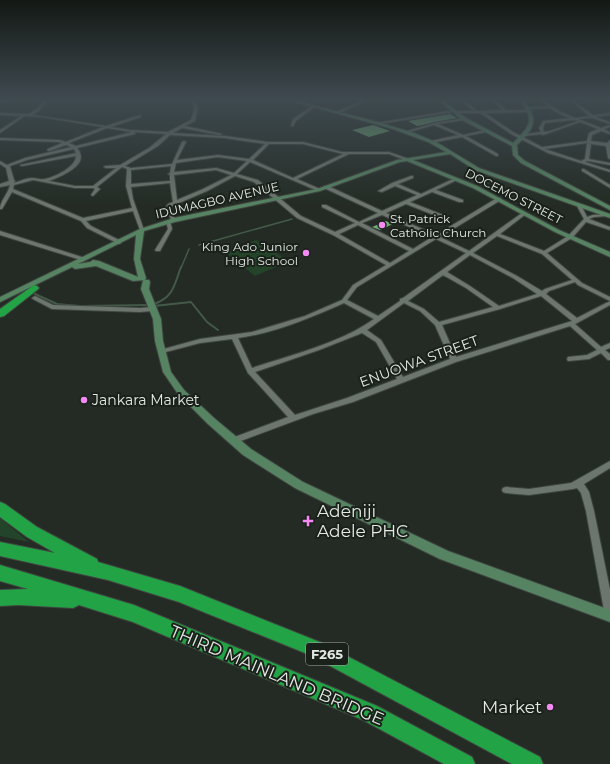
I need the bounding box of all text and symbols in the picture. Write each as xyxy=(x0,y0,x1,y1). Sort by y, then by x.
street label: DOCEMO STREET xyxy=(463,165,565,227)
street label: IDUMAGBO AVENUE xyxy=(154,178,280,222)
place label: St. Patrick Catholic Church xyxy=(390,211,486,240)
marker: St. Patrick Catholic Church xyxy=(377,220,387,230)
place label: King Ado Junior High School xyxy=(202,239,298,268)
marker: King Ado Junior High School xyxy=(301,248,311,258)
street label: ENUOWA STREET xyxy=(357,331,481,391)
place label: Jankara Market xyxy=(91,391,200,409)
marker: Jankara Market xyxy=(79,395,89,405)
place label: Adeniji Adele PHC xyxy=(317,501,408,541)
marker: Adeniji Adele PHC xyxy=(302,515,314,527)
street label: THIRD MAINLAND BRIDGE xyxy=(167,621,387,729)
road number: F265 xyxy=(306,643,348,665)
place label: Market xyxy=(482,697,542,717)
marker: Market xyxy=(545,702,555,712)

